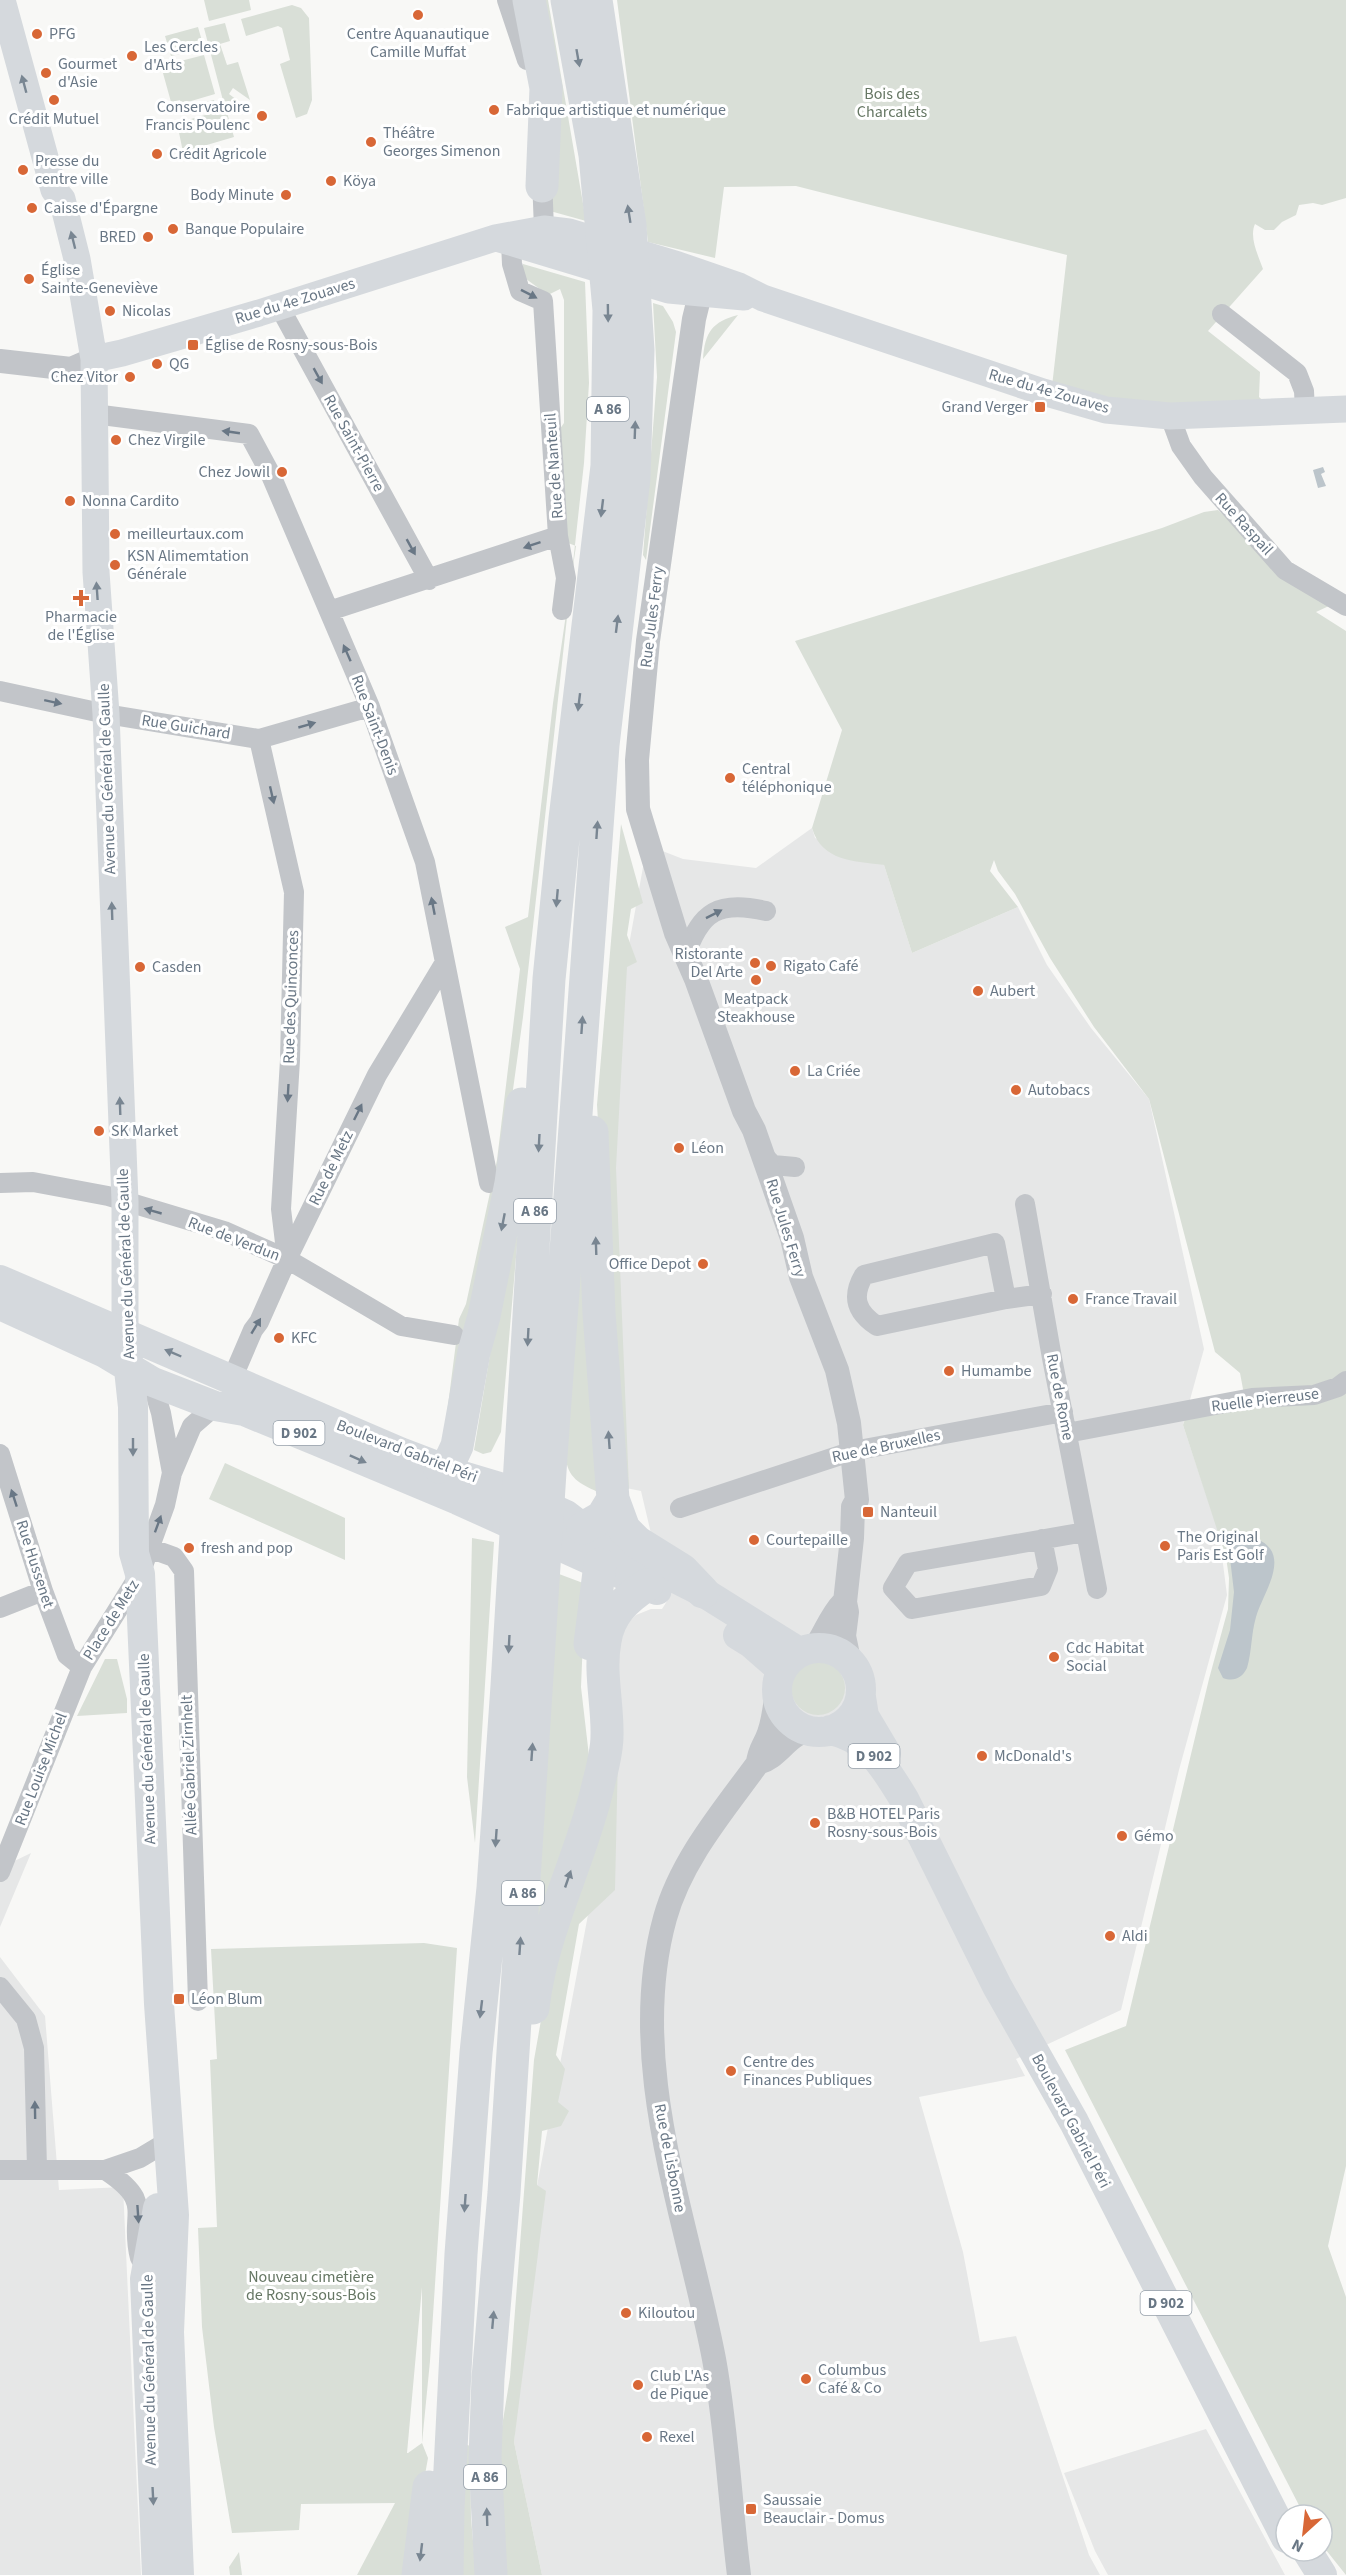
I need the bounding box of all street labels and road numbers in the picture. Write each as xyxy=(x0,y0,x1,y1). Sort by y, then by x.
street label: Rue du 4e Zouaves xyxy=(232,272,358,330)
street label: Rue du 4e Zouaves xyxy=(986,363,1112,419)
street label: Rue Saint-Pierre xyxy=(318,390,390,496)
road number: A 86 xyxy=(587,397,629,421)
street label: Rue de Nanteuil xyxy=(539,412,569,520)
street label: Rue Raspail xyxy=(1210,488,1278,560)
street label: Rue Jules Ferry xyxy=(635,565,669,669)
street label: Rue Saint-Denis xyxy=(346,672,404,778)
street label: Avenue du Général de Gaulle xyxy=(93,683,121,875)
street label: Rue Guichard xyxy=(140,709,232,745)
street label: Rue des Quinconces xyxy=(278,930,304,1064)
street label: Rue de Metz xyxy=(303,1127,359,1209)
street label: Avenue du Général de Gaulle xyxy=(112,1168,140,1360)
street label: Rue Jules Ferry xyxy=(761,1176,812,1280)
road number: A 86 xyxy=(514,1199,556,1223)
street label: Rue de Verdun xyxy=(185,1211,283,1267)
street label: Rue de Rome xyxy=(1041,1352,1079,1442)
street label: Ruelle Pierreuse xyxy=(1210,1382,1320,1418)
street label: Boulevard Gabriel Péri xyxy=(333,1414,481,1488)
road number: D 902 xyxy=(274,1421,324,1445)
street label: Rue de Bruxelles xyxy=(830,1424,942,1468)
street label: Rue Hussenet xyxy=(10,1517,60,1611)
street label: Place de Metz xyxy=(78,1575,145,1664)
street label: Avenue du Général de Gaulle xyxy=(133,1653,161,1845)
street label: Allée Gabriel Zirnhelt xyxy=(176,1694,202,1836)
street label: Rue Louise Michel xyxy=(9,1709,73,1829)
road number: D 902 xyxy=(848,1744,900,1768)
road number: A 86 xyxy=(502,1881,544,1905)
street label: Boulevard Gabriel Péri xyxy=(1026,2050,1116,2192)
street label: Rue de Lisbonne xyxy=(649,2102,691,2214)
street label: Avenue du Général de Gaulle xyxy=(136,2274,162,2466)
road number: D 902 xyxy=(1140,2291,1192,2315)
road number: A 86 xyxy=(464,2465,506,2489)

